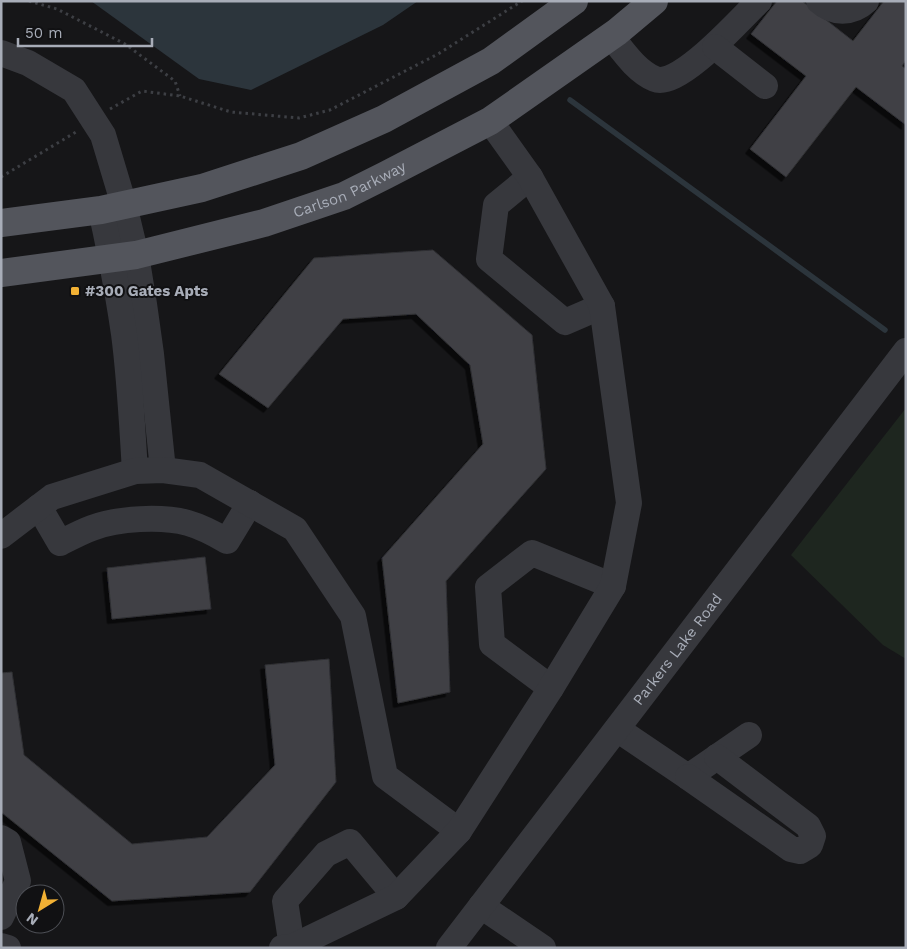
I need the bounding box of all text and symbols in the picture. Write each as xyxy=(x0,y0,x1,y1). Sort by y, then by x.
scale bar xyxy=(18,15,151,47)
text: 50 m xyxy=(25,24,62,42)
street label: Carlson Parkway xyxy=(291,157,409,222)
place label: #300 Gates Apts xyxy=(85,282,208,300)
marker: #300 Gates Apts xyxy=(69,285,81,297)
street label: Parkers Lake Road xyxy=(629,590,726,709)
north arrow xyxy=(15,884,65,934)
text: N xyxy=(23,910,41,929)

